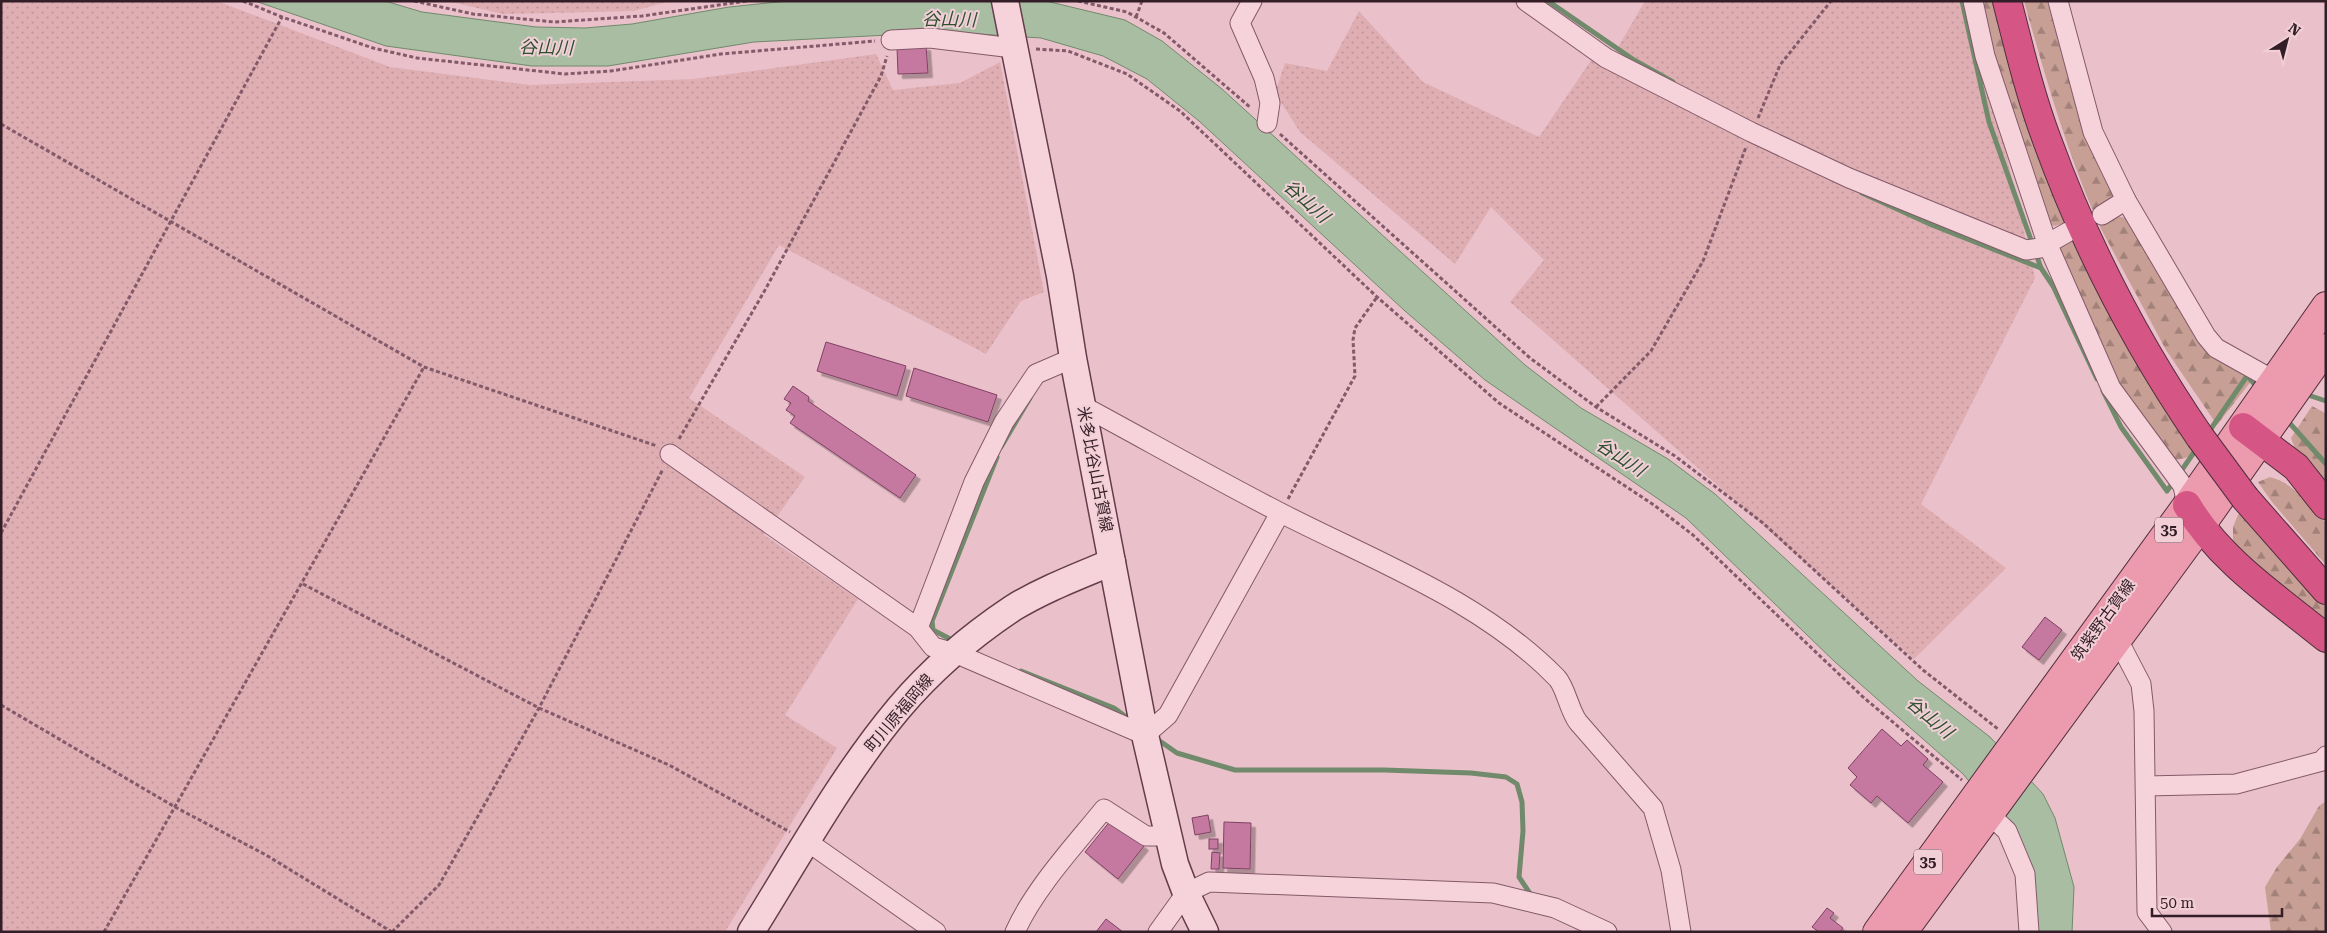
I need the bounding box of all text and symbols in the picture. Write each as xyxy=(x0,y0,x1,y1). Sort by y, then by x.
water label: 谷山川 xyxy=(922,8,978,30)
north arrow xyxy=(2262,15,2312,65)
text: N xyxy=(2286,20,2304,39)
water label: 谷山川 xyxy=(519,36,575,58)
water label: 谷山川 xyxy=(1280,175,1336,228)
street label: 米多比谷山古賀線 xyxy=(1073,404,1117,534)
water label: 谷山川 xyxy=(1593,433,1651,482)
road number: 35 xyxy=(2155,518,2183,542)
street label: 筑紫野古賀線 xyxy=(2067,576,2139,664)
street label: 町川原福岡線 xyxy=(861,670,937,756)
water label: 谷山川 xyxy=(1903,692,1959,744)
road number: 35 xyxy=(1914,850,1942,874)
scale bar xyxy=(2152,886,2282,918)
text: 50 m xyxy=(2160,894,2195,912)

